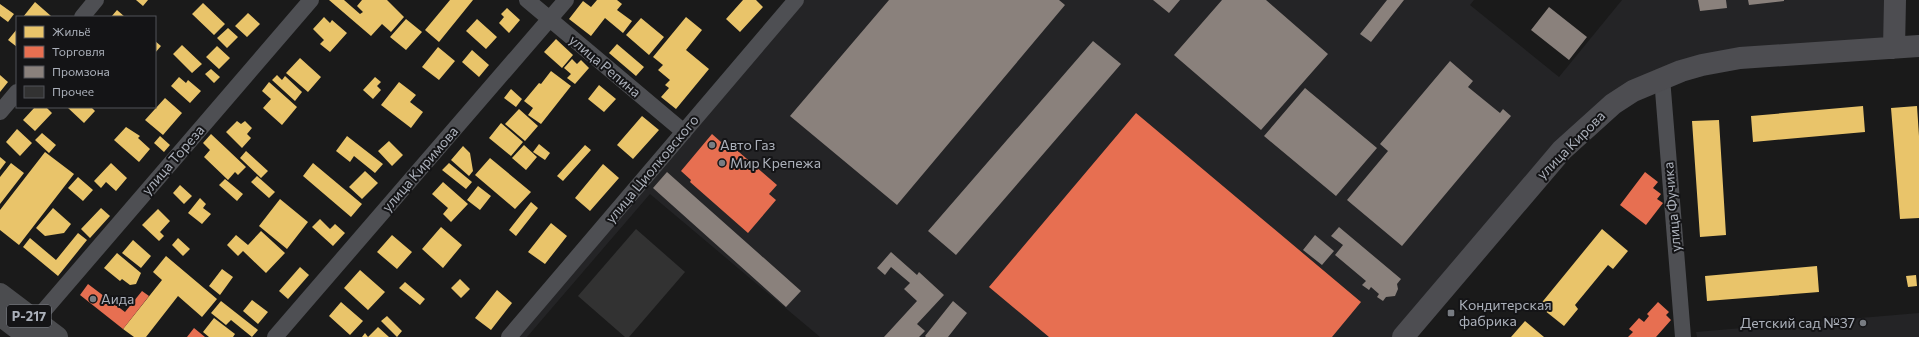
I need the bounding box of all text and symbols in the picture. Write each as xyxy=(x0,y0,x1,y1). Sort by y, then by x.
legend xyxy=(16,16,156,108)
text: Жильё xyxy=(52,24,91,38)
street label: улица Репина xyxy=(566,31,645,100)
text: Торговля xyxy=(52,44,105,58)
text: Промзона xyxy=(52,64,110,78)
text: Прочее xyxy=(52,84,94,98)
street label: улица Кирова xyxy=(1533,107,1608,182)
street label: улица Циолковского xyxy=(601,111,702,226)
street label: улица Тореза xyxy=(138,121,208,198)
street label: улица Киримова xyxy=(378,122,461,215)
place label: Авто Газ xyxy=(720,136,776,153)
marker: Авто Газ xyxy=(707,140,717,150)
place label: Мир Крепежа xyxy=(730,154,821,171)
marker: Мир Крепежа xyxy=(717,158,727,168)
street label: улица Фучика xyxy=(1659,161,1684,253)
place label: Аида xyxy=(101,290,134,307)
marker: Аида xyxy=(88,294,98,304)
place label: Кондитерская фабрика xyxy=(1459,296,1552,329)
road number: Р-217 xyxy=(7,305,51,327)
marker: Кондитерская фабрика xyxy=(1446,308,1456,318)
place label: Детский сад №37 xyxy=(1740,314,1855,331)
marker: Детский сад №37 xyxy=(1858,318,1868,328)

